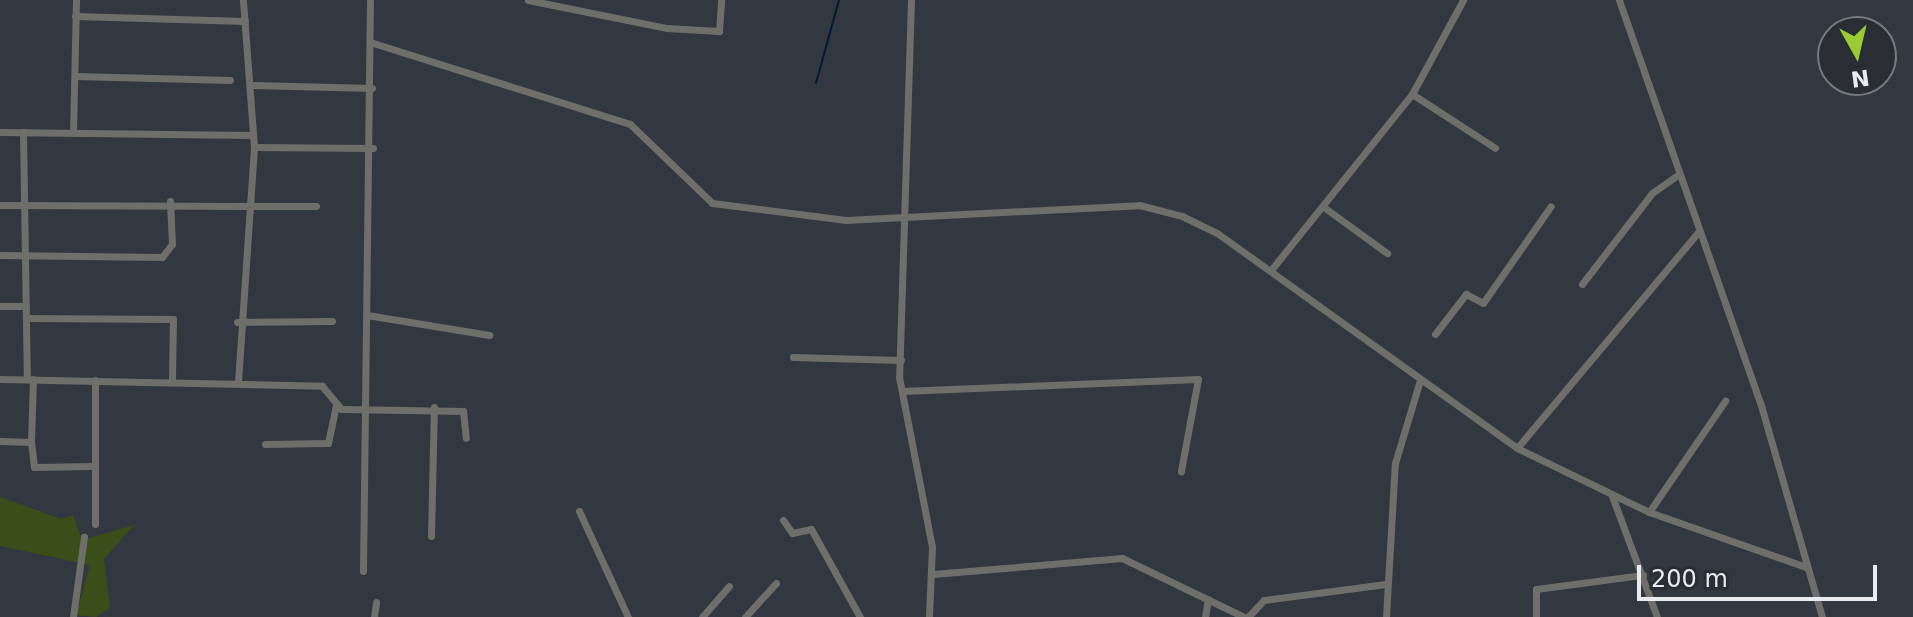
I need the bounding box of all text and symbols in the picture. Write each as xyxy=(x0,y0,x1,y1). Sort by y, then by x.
north arrow xyxy=(1817,16,1897,96)
text: N xyxy=(1849,65,1871,92)
scale bar xyxy=(1641,549,1881,599)
text: 200 m xyxy=(1651,565,1728,593)

